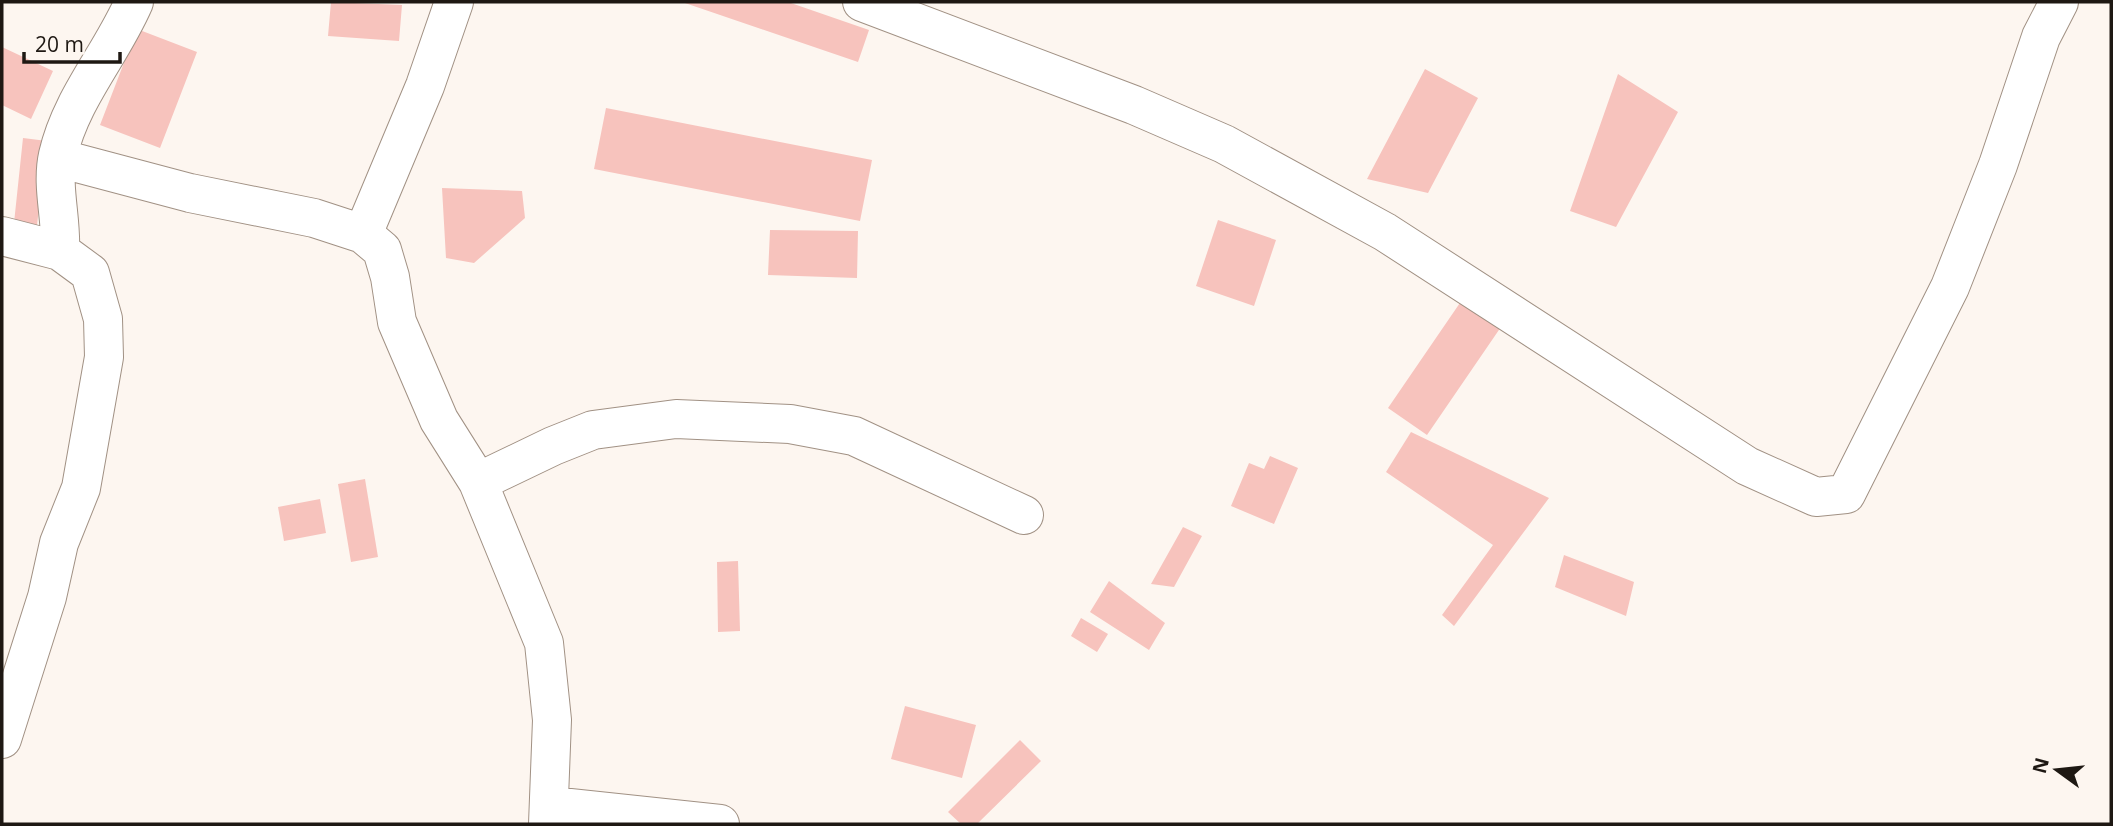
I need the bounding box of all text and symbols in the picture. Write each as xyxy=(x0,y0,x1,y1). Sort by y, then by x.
scale bar xyxy=(24,21,121,65)
text: 20 m xyxy=(35,30,84,58)
north arrow xyxy=(2022,735,2092,805)
text: N xyxy=(2026,755,2055,776)

